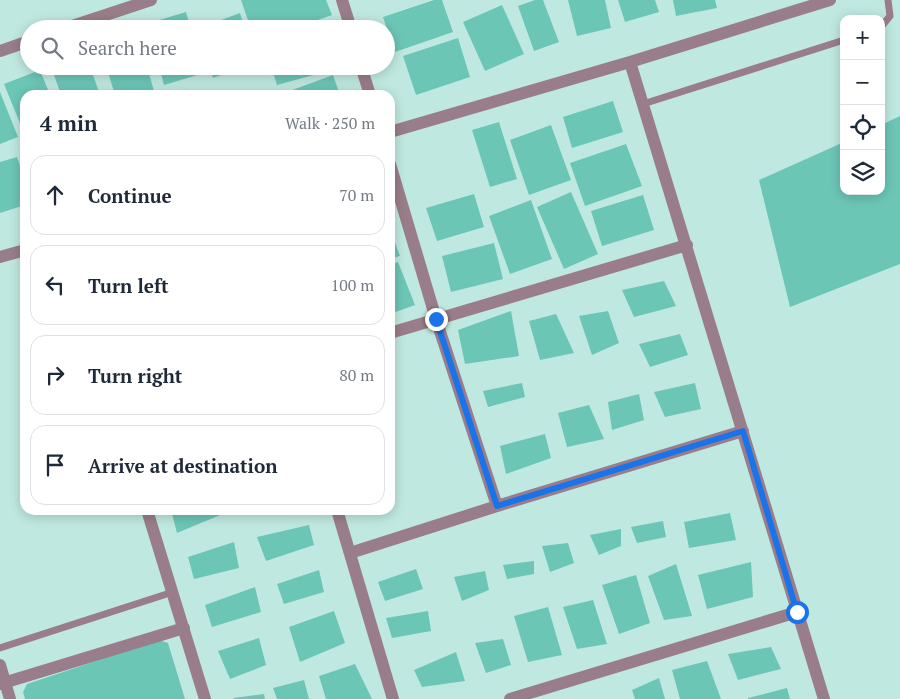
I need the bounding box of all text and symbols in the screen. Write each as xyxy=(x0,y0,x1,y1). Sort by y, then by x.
map controls xyxy=(840,15,885,195)
button: + xyxy=(840,15,885,60)
search box xyxy=(20,20,395,75)
icon: search xyxy=(38,34,66,62)
text: Search here xyxy=(78,35,177,60)
button: − xyxy=(840,60,885,105)
button: locate xyxy=(840,105,885,150)
text: 4 min xyxy=(40,109,97,137)
text: Walk · 250 m xyxy=(285,112,375,134)
button: layers xyxy=(840,150,885,195)
icon: ahead xyxy=(41,181,69,209)
text: Continue xyxy=(88,183,172,208)
text: 70 m xyxy=(339,184,374,206)
icon: left xyxy=(41,271,69,299)
text: Turn left xyxy=(88,273,169,298)
text: 100 m xyxy=(331,274,374,296)
route end xyxy=(425,308,448,331)
icon: right xyxy=(41,361,69,389)
text: Turn right xyxy=(88,363,182,388)
text: 80 m xyxy=(339,364,374,386)
icon: arrive xyxy=(41,451,69,479)
text: Arrive at destination xyxy=(88,453,277,478)
route start xyxy=(786,601,809,624)

